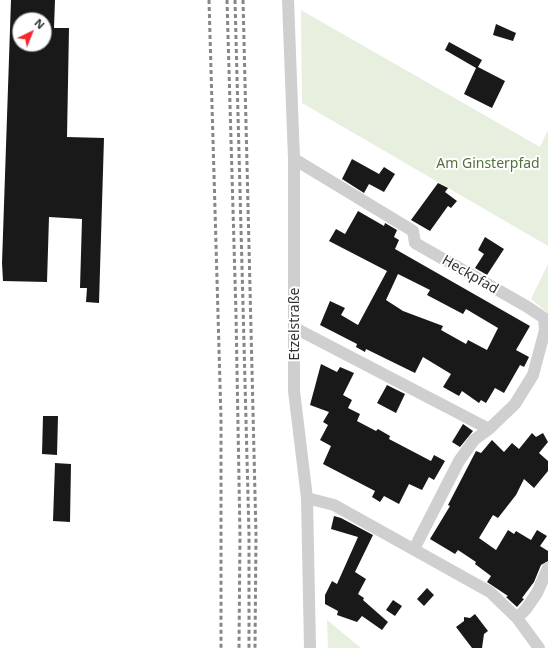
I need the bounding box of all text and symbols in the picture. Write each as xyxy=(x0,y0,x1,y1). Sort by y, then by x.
north arrow xyxy=(12,12,52,52)
text: N xyxy=(31,15,48,32)
park label: Am Ginsterpfad xyxy=(436,156,540,172)
street label: Heckpfad xyxy=(439,252,501,298)
street label: Etzelstraße xyxy=(287,288,303,360)

